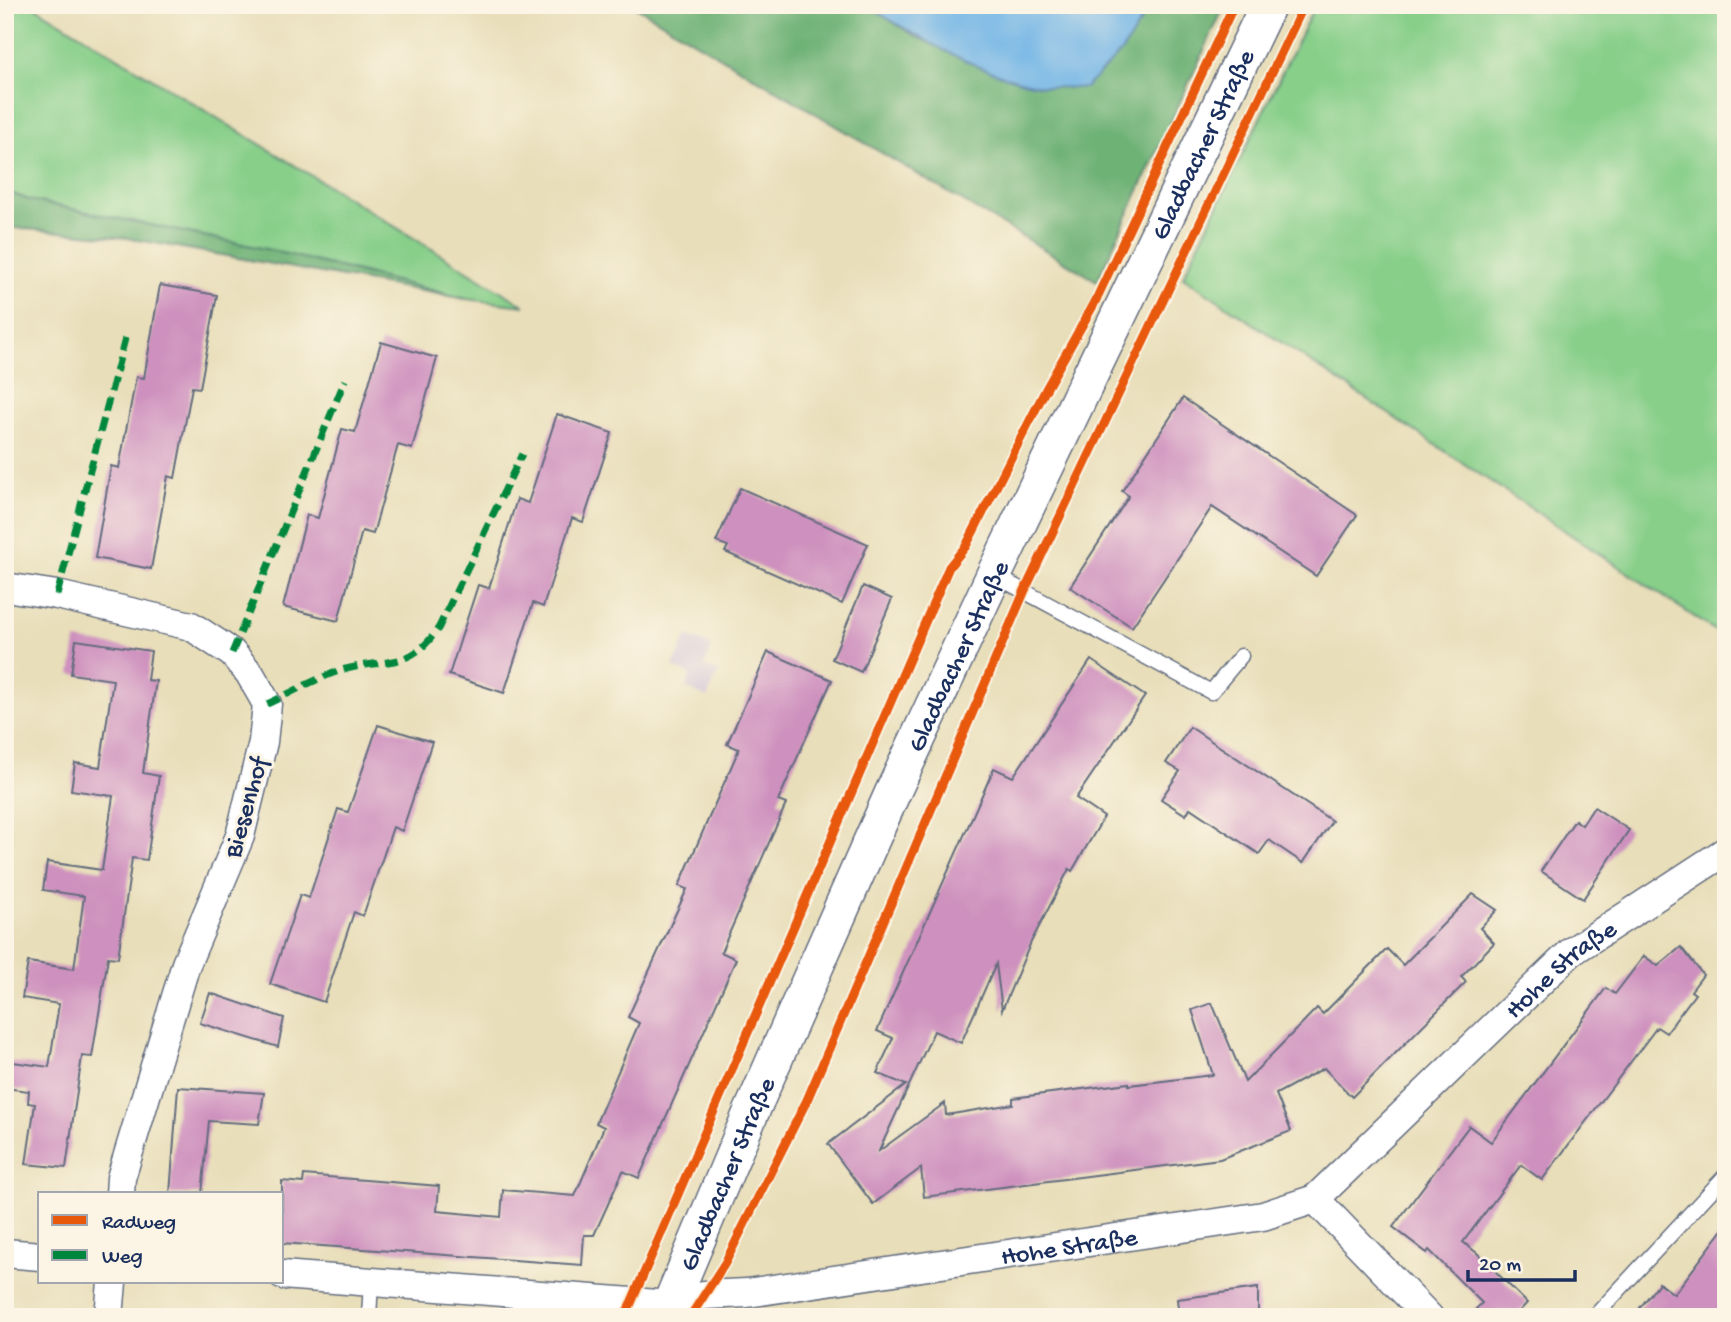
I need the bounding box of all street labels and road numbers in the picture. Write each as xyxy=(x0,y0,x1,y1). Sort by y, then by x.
street label: Gladbacher Straße xyxy=(1146,45,1264,246)
street label: Gladbacher Straße xyxy=(903,556,1019,758)
street label: Biesenhof xyxy=(219,752,278,863)
street label: Hohe Straße xyxy=(1500,915,1624,1027)
street label: Gladbacher Straße xyxy=(675,1073,785,1276)
street label: Hohe Straße xyxy=(999,1224,1140,1275)

